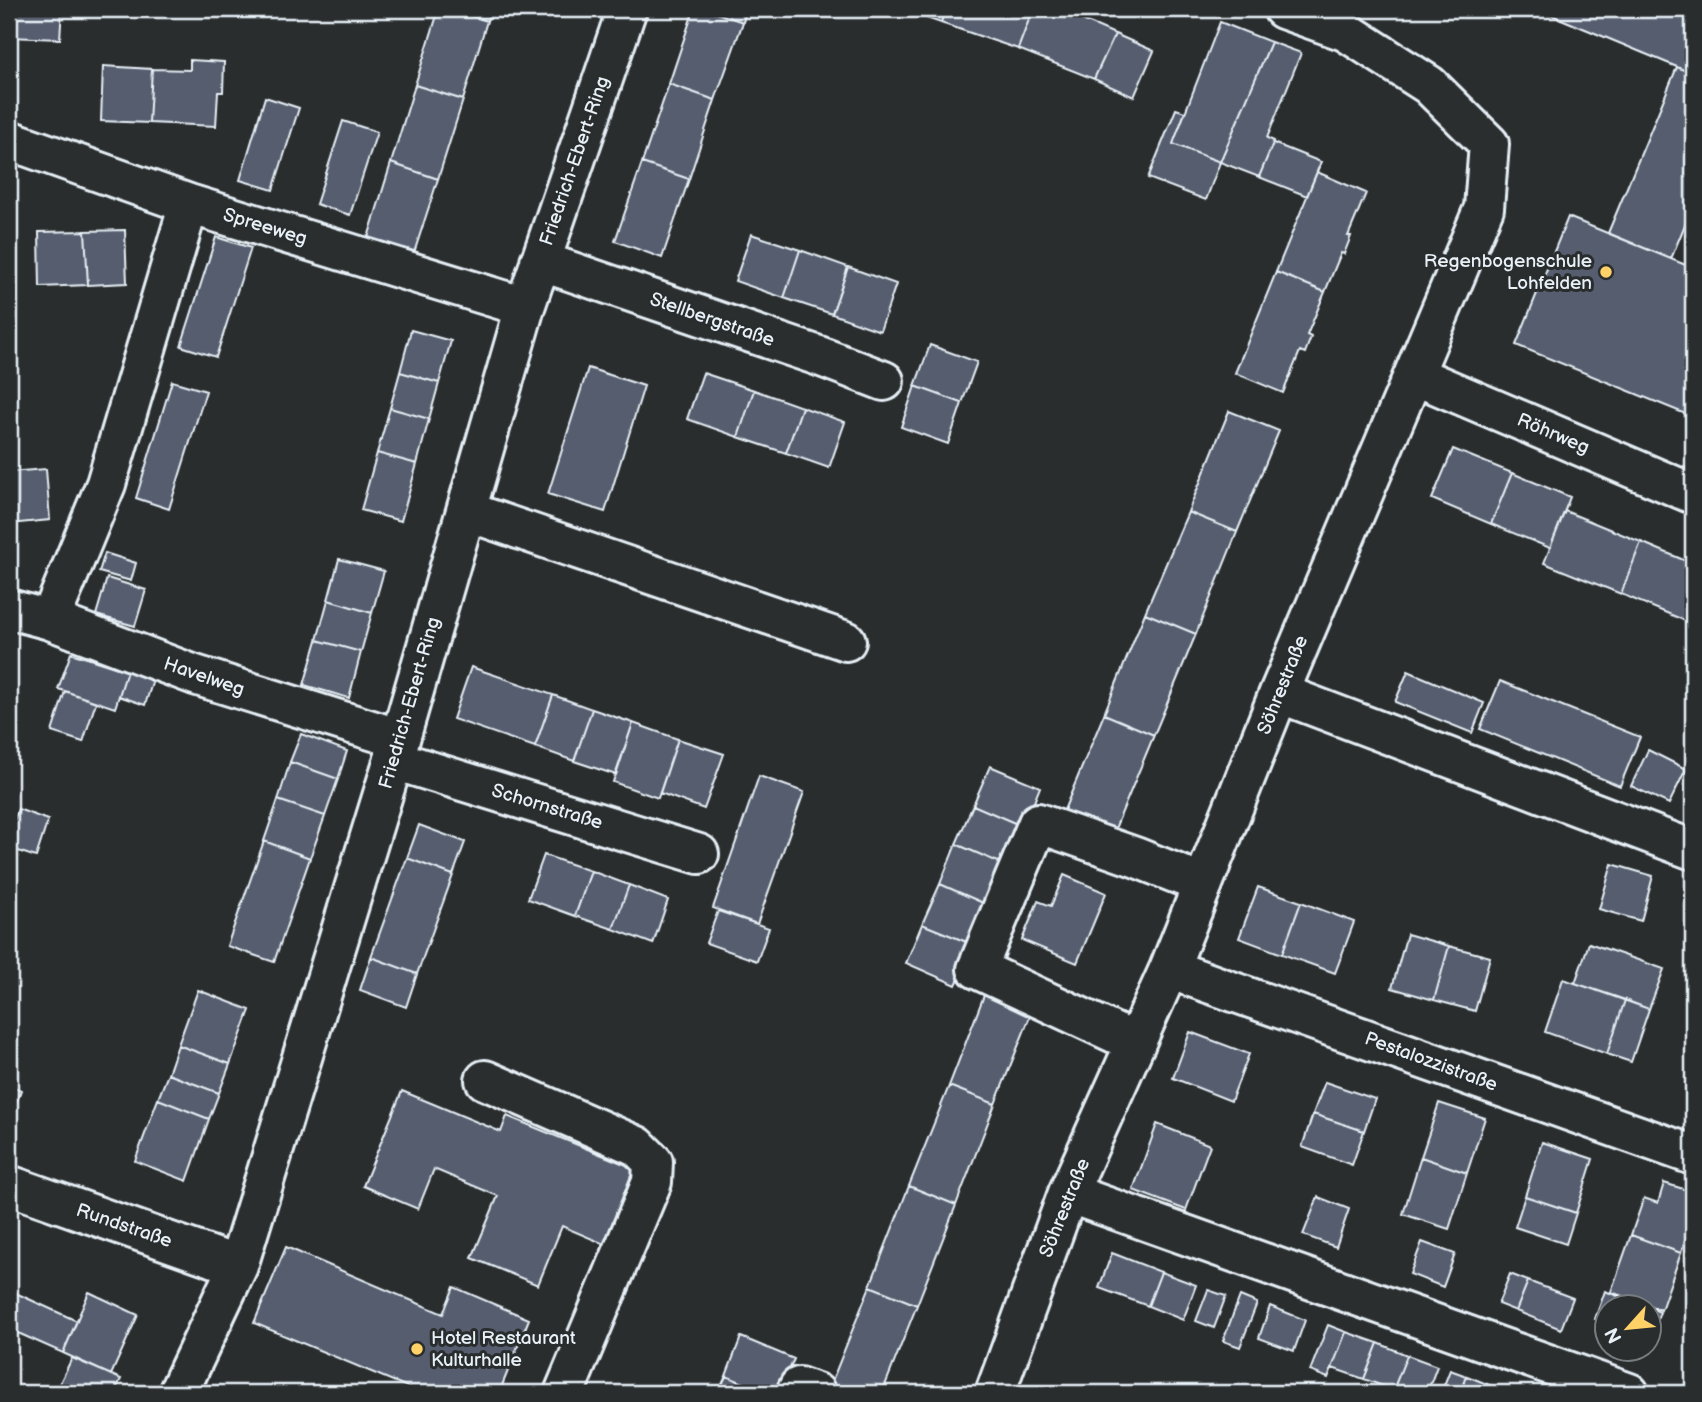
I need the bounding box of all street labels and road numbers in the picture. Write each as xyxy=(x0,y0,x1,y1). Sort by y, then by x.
street label: Friedrich-Ebert-Ring xyxy=(535,73,615,249)
street label: Spreeweg xyxy=(220,203,310,251)
street label: Stellbergstraße xyxy=(647,288,777,352)
street label: Röhrweg xyxy=(1513,408,1593,460)
street label: Friedrich-Ebert-Ring xyxy=(374,614,446,792)
street label: Söhrestraße xyxy=(1253,632,1313,738)
street label: Havelweg xyxy=(161,652,247,702)
street label: Schornstraße xyxy=(489,779,605,835)
street label: Pestalozzistraße xyxy=(1361,1027,1501,1097)
street label: Söhrestraße xyxy=(1035,1155,1095,1261)
street label: Rundstraße xyxy=(73,1199,175,1253)

